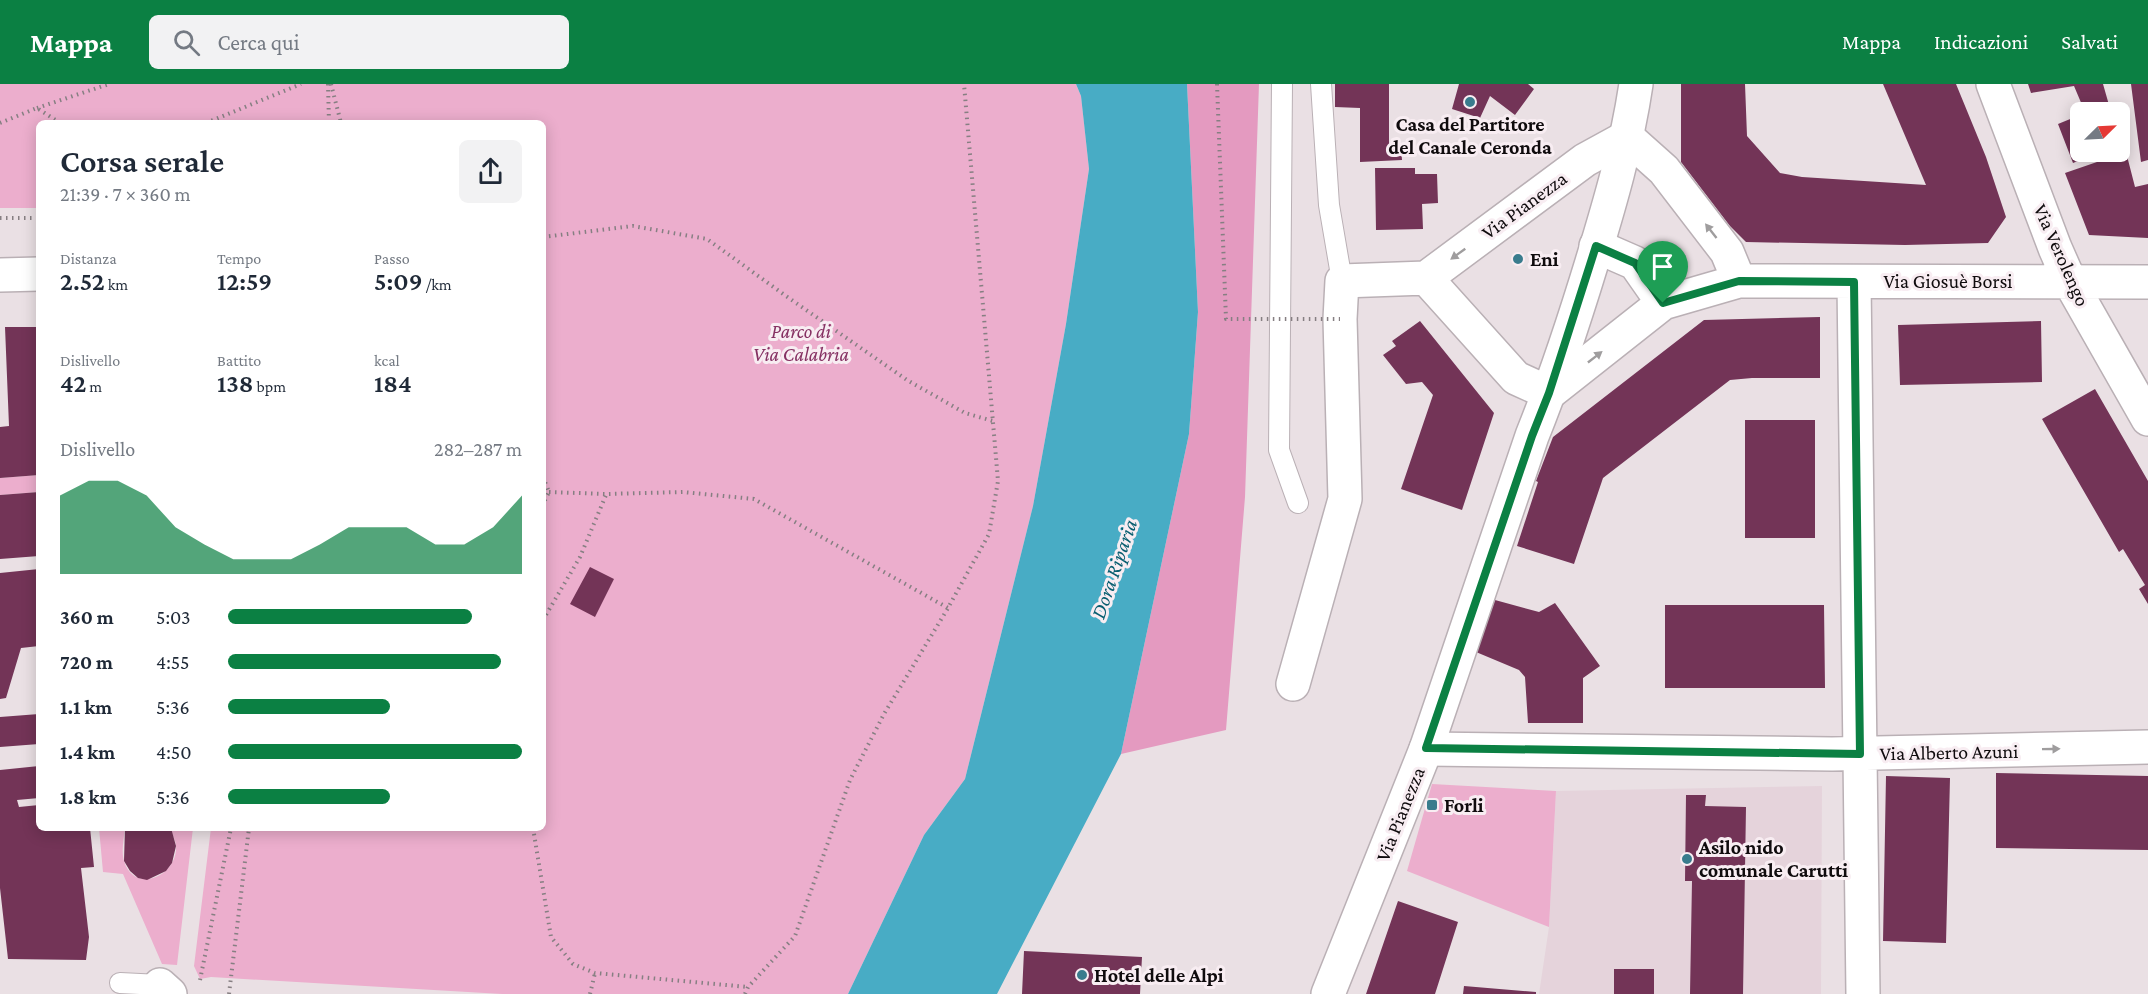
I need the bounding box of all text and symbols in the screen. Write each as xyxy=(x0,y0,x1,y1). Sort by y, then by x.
search box xyxy=(149,15,569,69)
icon: search xyxy=(170,26,203,59)
text: Mappa xyxy=(30,27,113,58)
text: Cerca qui xyxy=(218,30,300,55)
text: Mappa xyxy=(1842,30,1901,54)
text: Indicazioni xyxy=(1934,30,2028,54)
text: Salvati xyxy=(2061,30,2118,54)
marker: Casa del Partitore del Canale Ceronda xyxy=(1463,95,1477,109)
north arrow xyxy=(2070,102,2130,162)
map controls xyxy=(2070,102,2130,162)
place label: Casa del Partitore del Canale Ceronda xyxy=(1388,113,1552,158)
button: share xyxy=(459,140,522,203)
text: Corsa serale xyxy=(60,142,224,179)
street label: Via Pianezza xyxy=(1477,167,1571,243)
text: 21:39 · 7 × 360 m xyxy=(60,183,191,205)
street label: Via Verolengo xyxy=(2029,200,2094,310)
one-way arrow xyxy=(1705,223,1717,238)
pin xyxy=(1637,241,1688,303)
one-way arrow xyxy=(1450,248,1466,260)
place label: Eni xyxy=(1530,248,1559,270)
text: Distanza xyxy=(60,250,117,267)
text: Tempo xyxy=(217,250,261,267)
text: Passo xyxy=(374,250,410,267)
icon: arrive xyxy=(1646,250,1679,283)
marker: Eni xyxy=(1511,252,1525,266)
text: 2.52 xyxy=(60,267,105,296)
text: 12:59 xyxy=(217,267,272,296)
text: 5:09 xyxy=(374,267,423,296)
street label: Via Giosuè Borsi xyxy=(1883,270,2013,292)
text: km xyxy=(105,276,128,293)
text: /km xyxy=(423,276,452,293)
park label: Parco di Via Calabria xyxy=(753,320,849,365)
one-way arrow xyxy=(1587,350,1603,363)
text: Dislivello xyxy=(60,352,120,369)
text: Battito xyxy=(217,352,261,369)
text: kcal xyxy=(374,352,400,369)
text: 42 xyxy=(60,369,86,398)
text: 138 xyxy=(217,369,254,398)
text: 184 xyxy=(374,369,412,398)
text: m xyxy=(86,378,102,395)
text: bpm xyxy=(254,378,286,395)
text: Dislivello xyxy=(60,438,135,460)
text: 282–287 m xyxy=(434,438,522,460)
water label: Dora Riparia xyxy=(1086,516,1142,622)
text: 360 m xyxy=(60,606,114,628)
text: 5:03 xyxy=(156,606,191,628)
text: 720 m xyxy=(60,651,113,673)
text: 4:55 xyxy=(156,651,189,673)
text: 1.1 km xyxy=(60,696,112,718)
text: 5:36 xyxy=(156,696,190,718)
street label: Via Alberto Azuni xyxy=(1879,740,2019,764)
text: 1.4 km xyxy=(60,741,115,763)
text: 4:50 xyxy=(156,741,192,763)
one-way arrow xyxy=(2042,745,2061,754)
street label: Via Pianezza xyxy=(1371,764,1429,864)
text: 1.8 km xyxy=(60,786,116,808)
text: 5:36 xyxy=(156,786,190,808)
place label: Forli xyxy=(1444,794,1484,816)
marker: Forli xyxy=(1425,798,1439,812)
place label: Asilo nido comunale Carutti xyxy=(1698,836,1848,881)
marker: Asilo nido comunale Carutti xyxy=(1680,852,1694,866)
place label: Hotel delle Alpi xyxy=(1094,964,1224,986)
marker: Hotel delle Alpi xyxy=(1075,968,1089,982)

